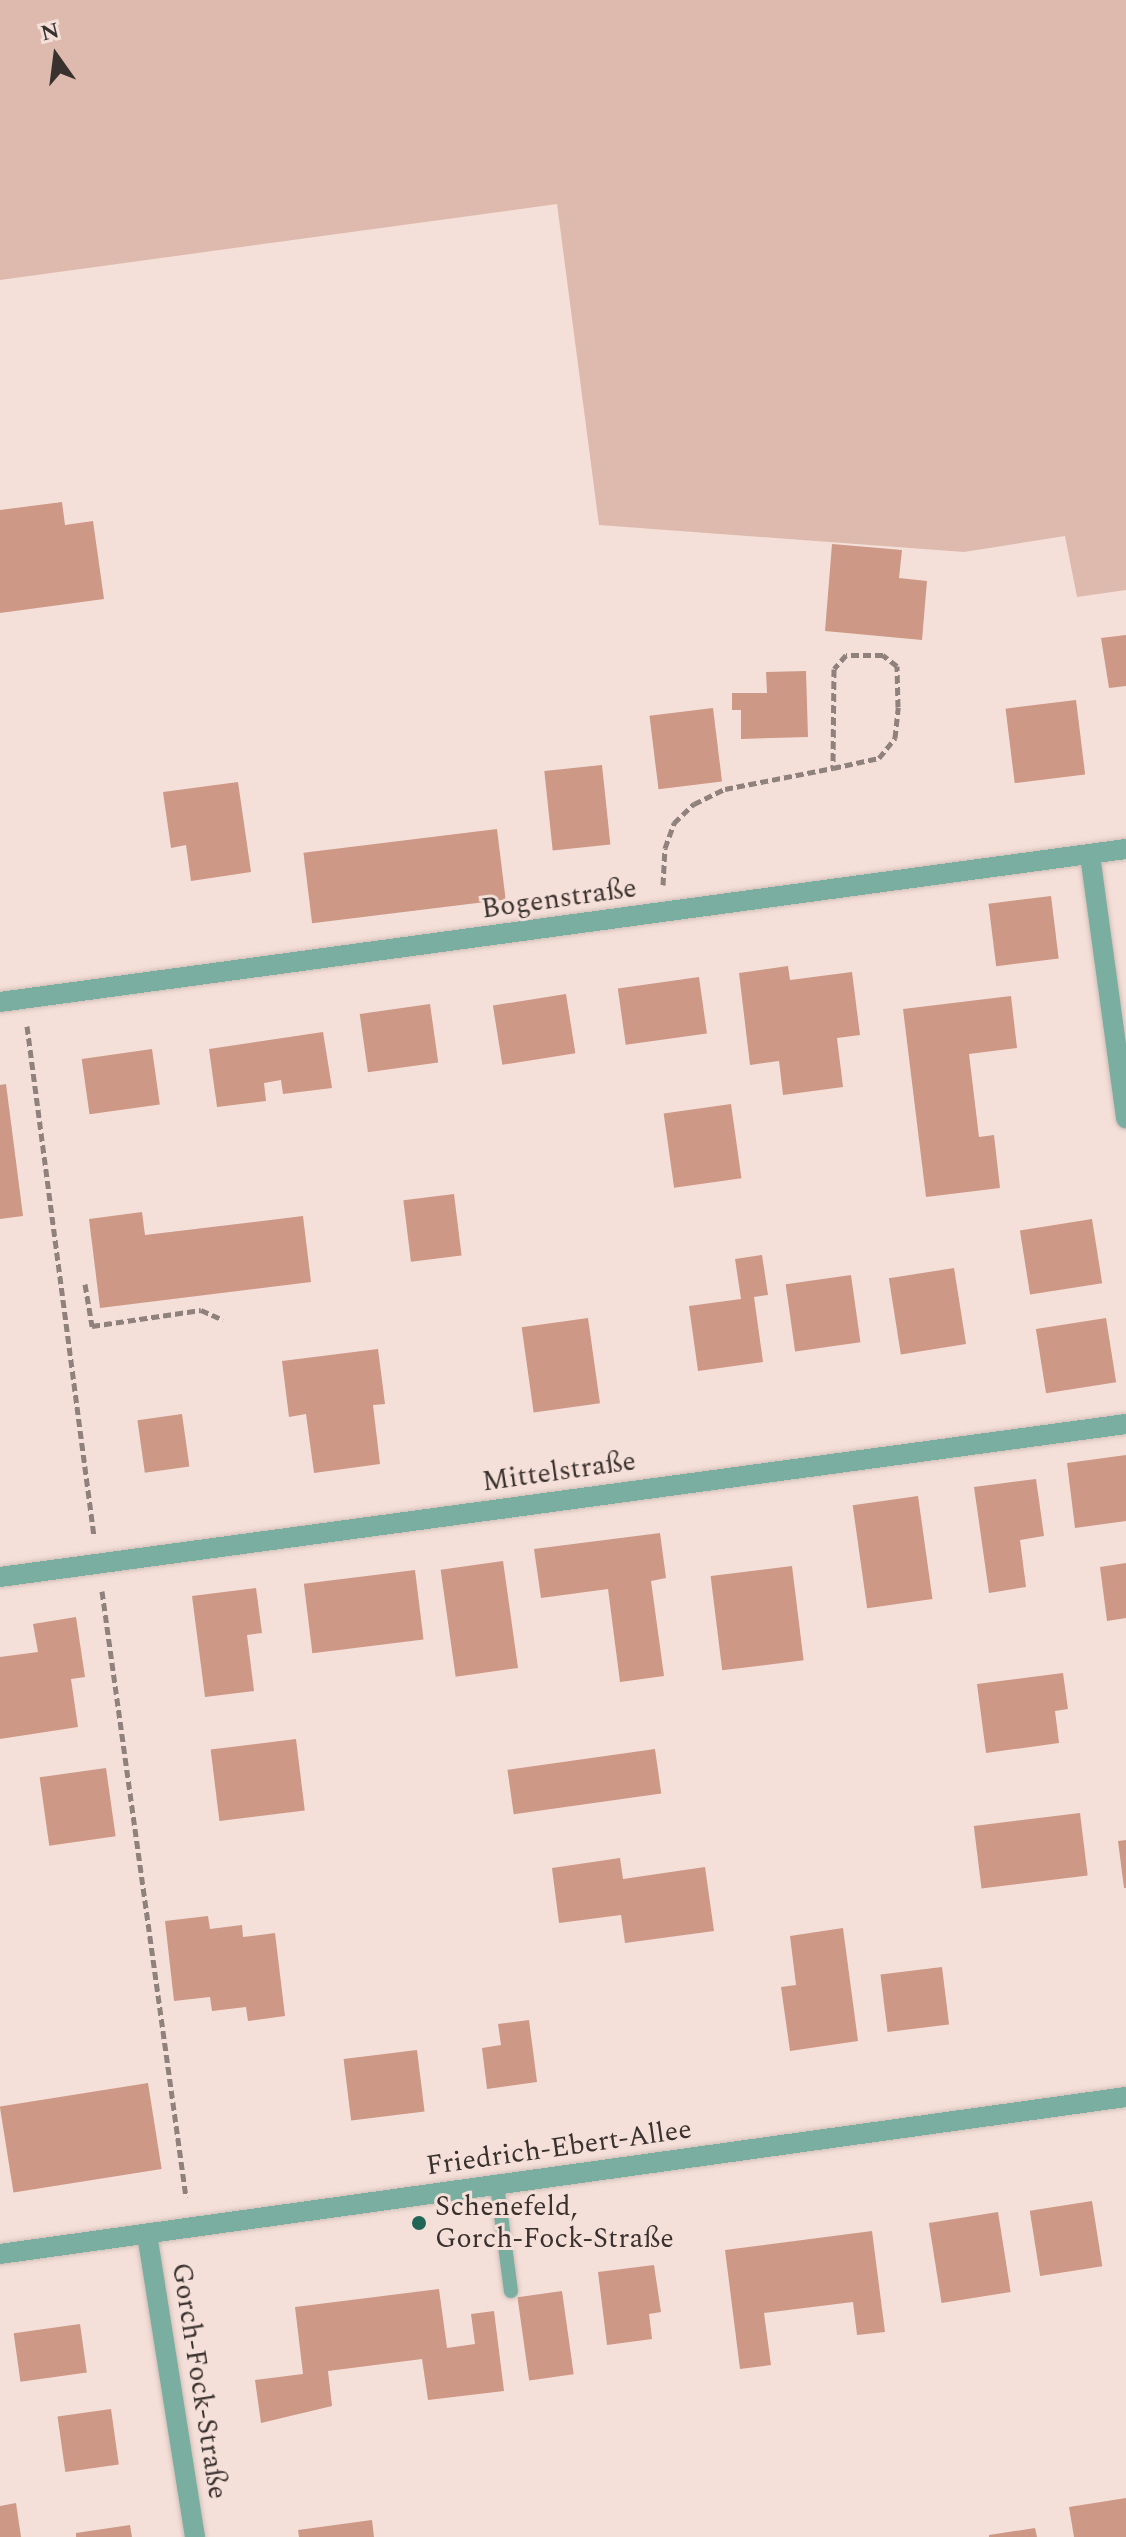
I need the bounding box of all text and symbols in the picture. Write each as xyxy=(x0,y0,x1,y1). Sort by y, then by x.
text: N xyxy=(37,14,63,50)
north arrow xyxy=(16,16,96,96)
street label: Bogenstraße xyxy=(479,871,639,927)
street label: Mittelstraße xyxy=(480,1445,638,1499)
street label: Friedrich-Ebert-Allee xyxy=(424,2113,694,2183)
place label: Schenefeld, Gorch-Fock-Straße xyxy=(435,2190,674,2256)
marker: Schenefeld, Gorch-Fock-Straße xyxy=(410,2214,428,2232)
street label: Gorch-Fock-Straße xyxy=(164,2260,234,2502)

